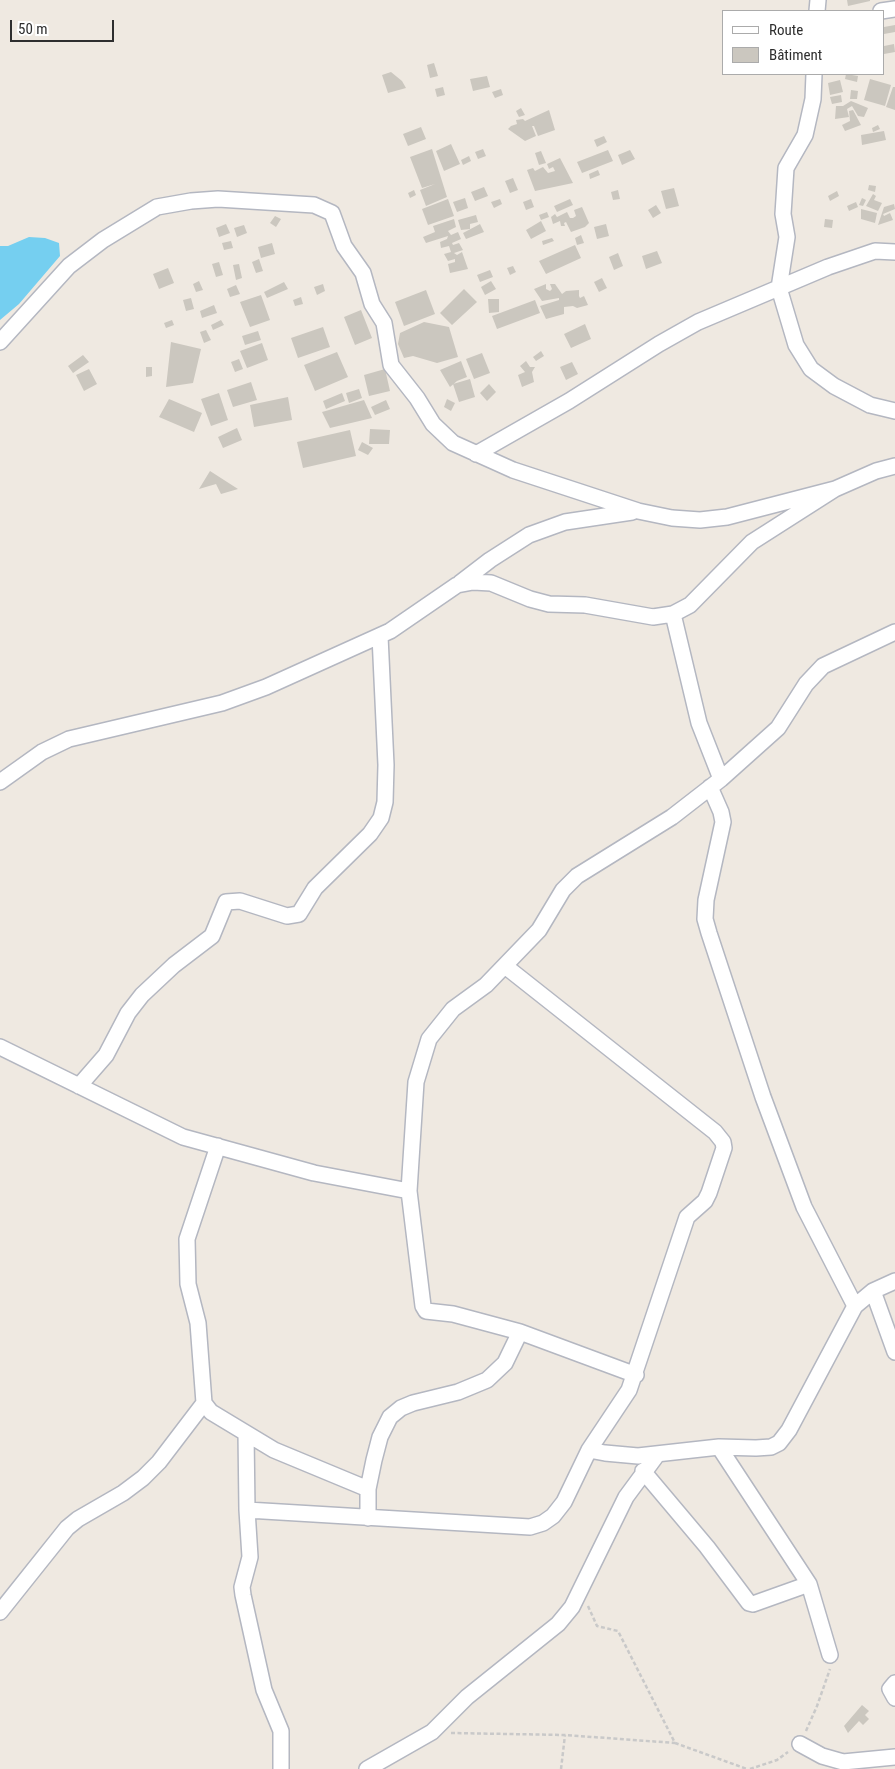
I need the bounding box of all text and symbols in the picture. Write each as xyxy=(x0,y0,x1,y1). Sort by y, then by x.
scale bar xyxy=(12,10,116,42)
legend xyxy=(722,10,885,75)
text: 50 m xyxy=(18,20,48,38)
text: Route xyxy=(769,21,803,39)
text: Bâtiment xyxy=(769,46,822,64)

